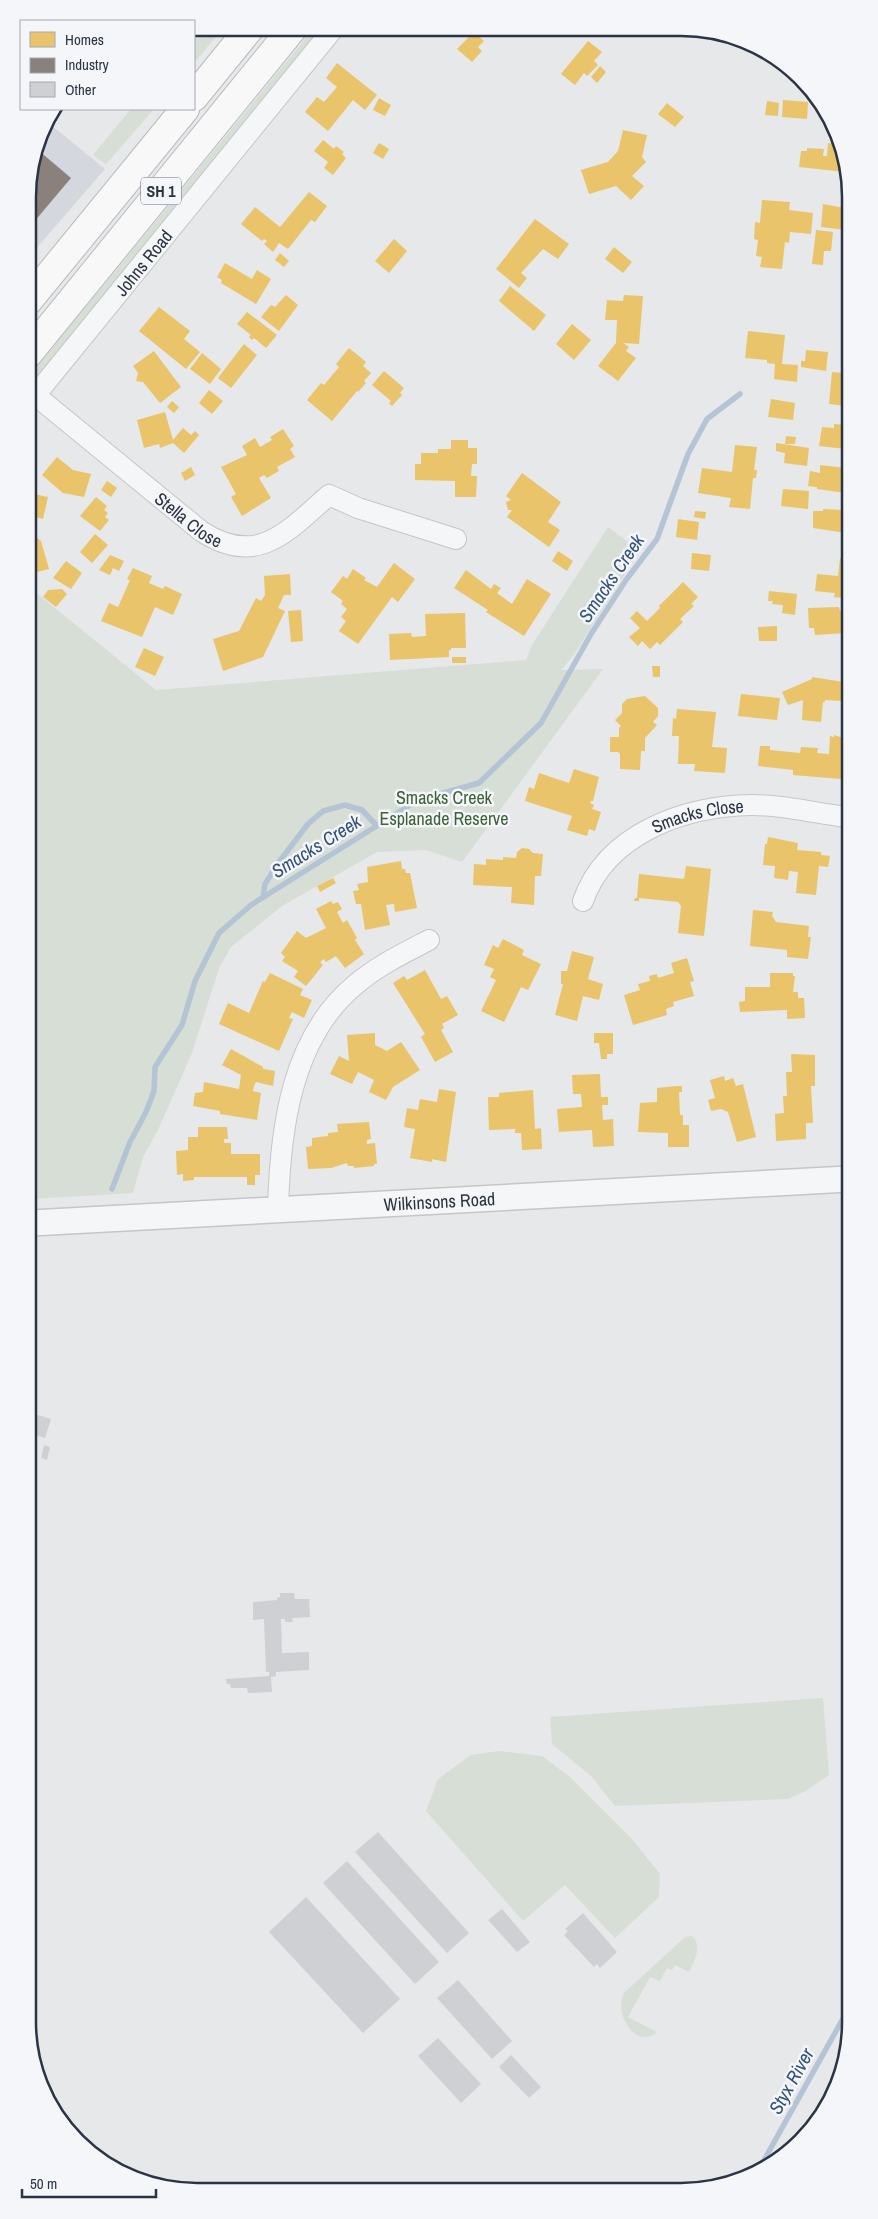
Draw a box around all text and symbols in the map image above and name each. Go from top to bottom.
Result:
legend [20,20,195,110]
text: Homes [65,29,104,50]
text: Industry [65,54,110,75]
text: Other [65,79,96,100]
road number: SH 1 [141,178,181,205]
street label: Johns Road [109,224,178,301]
street label: Stella Close [150,486,226,553]
water label: Smacks Creek [572,528,651,627]
park label: Smacks Creek Esplanade Reserve [380,785,508,831]
street label: Smacks Close [647,793,744,839]
water label: Smacks Creek [266,807,367,884]
street label: Wilkinsons Road [383,1186,496,1216]
water label: Styx River [762,2043,820,2119]
scale bar [22,2166,156,2198]
text: 50 m [30,2173,57,2194]

